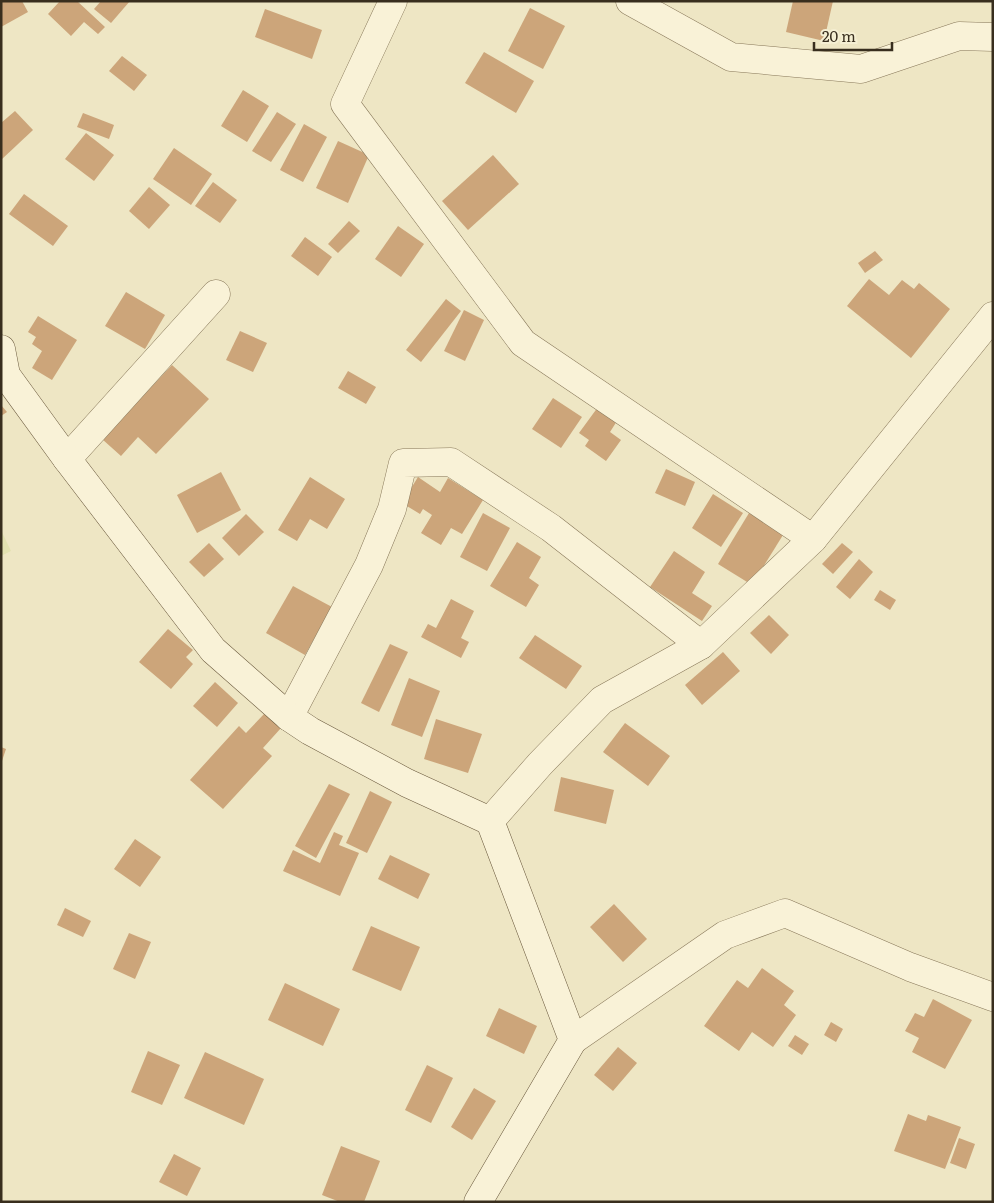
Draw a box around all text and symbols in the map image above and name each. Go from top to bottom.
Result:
scale bar [814,20,892,52]
text: 20 m [822,24,856,47]

